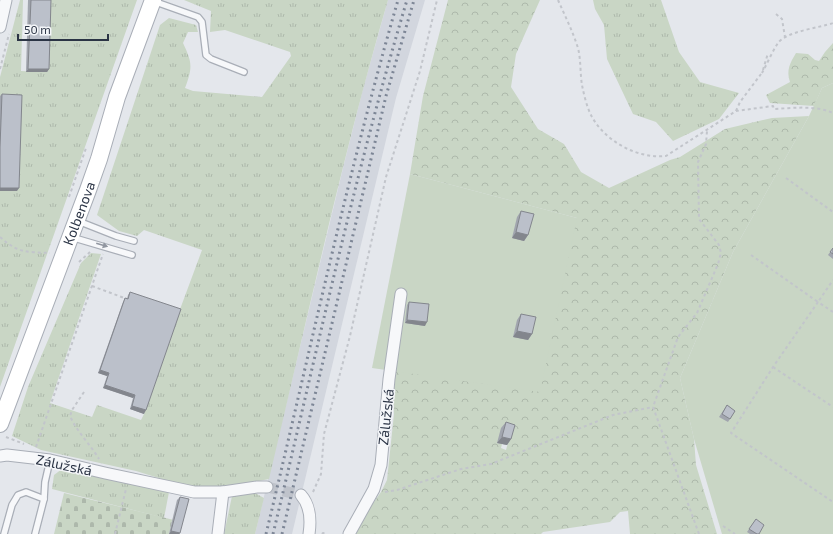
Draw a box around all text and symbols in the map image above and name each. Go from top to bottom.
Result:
scale bar [18,16,108,42]
text: 50 m [24,22,51,36]
street label: Kolbenova [59,179,98,247]
one-way arrow [95,243,108,249]
street label: Zálužská [374,388,397,446]
street label: Zálužská [35,450,94,479]

